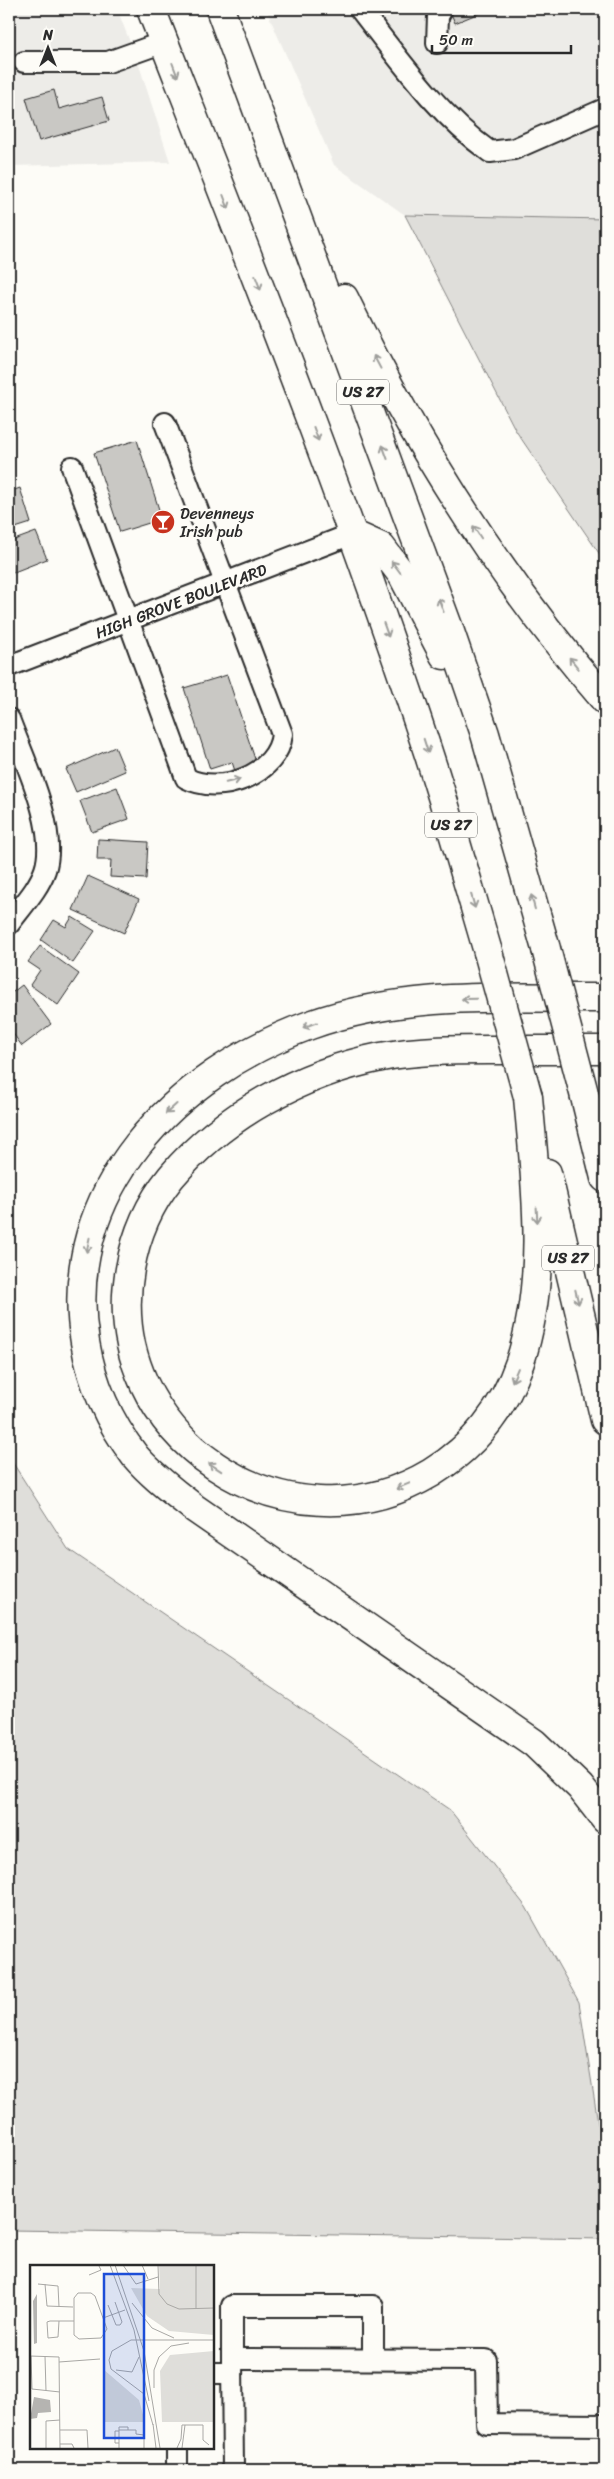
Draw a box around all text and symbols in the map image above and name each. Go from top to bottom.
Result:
north arrow [22,22,72,72]
scale bar [432,22,570,54]
text: N [42,23,53,48]
text: 50 m [439,27,474,53]
one-way arrow [171,62,180,78]
one-way arrow [222,194,231,209]
one-way arrow [254,274,263,290]
one-way arrow [372,355,382,370]
road number: US 27 [337,380,389,404]
one-way arrow [312,426,321,442]
one-way arrow [380,445,389,460]
place label: Devenneys Irish pub [179,499,255,546]
bar icon: Devenneys Irish pub [150,509,176,535]
one-way arrow [472,526,482,540]
street label: HIGH GROVE BOULEVARD [91,555,272,647]
one-way arrow [391,560,401,574]
one-way arrow [436,598,445,613]
one-way arrow [382,621,391,637]
one-way arrow [568,657,579,670]
one-way arrow [422,738,431,753]
one-way arrow [224,776,240,785]
road number: US 27 [425,812,477,838]
one-way arrow [469,893,479,909]
one-way arrow [528,895,538,911]
one-way arrow [461,994,478,1004]
one-way arrow [302,1021,318,1030]
one-way arrow [165,1103,178,1114]
one-way arrow [533,1207,542,1223]
one-way arrow [82,1236,92,1252]
road number: US 27 [542,1246,594,1270]
one-way arrow [573,1288,582,1304]
one-way arrow [509,1367,519,1382]
one-way arrow [209,1462,223,1472]
one-way arrow [396,1482,411,1492]
inset map [30,2265,214,2449]

